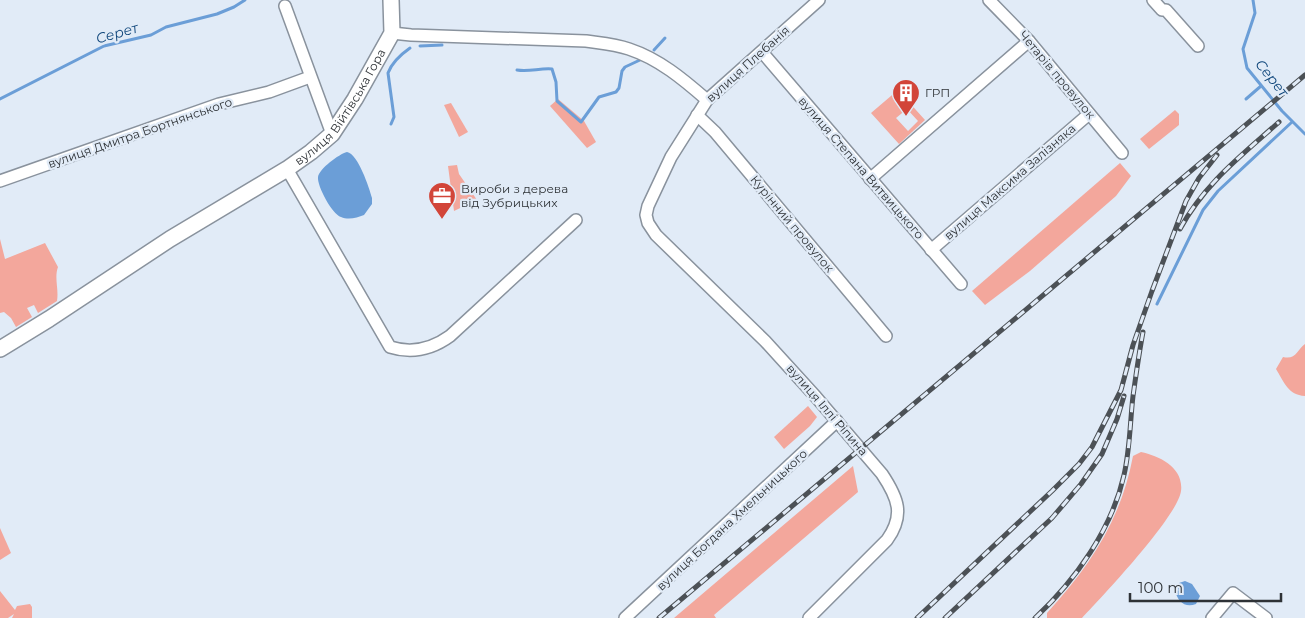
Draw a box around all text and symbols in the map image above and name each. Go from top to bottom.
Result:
water label: Серет [94,18,142,48]
street label: вулиця Плебанія [703,22,792,105]
street label: Четарів провулок [1016,28,1099,122]
street label: вулиця Війтівська Гора [292,46,389,168]
water label: Серет [1251,55,1294,102]
building icon: ГРП [891,78,921,117]
place label: ГРП [925,85,950,100]
street label: вулиця Степана Витвицького [795,93,928,242]
street label: вулиця Дмитра Бортнянського [46,94,234,171]
street label: вулиця Максима Залізняка [941,120,1078,243]
street label: Курінний провулок [747,172,837,275]
office icon: Вироби з дерева від Зубрицьких [427,181,457,220]
place label: Вироби з дерева від Зубрицьких [461,181,568,210]
street label: вулиця Іллі Ріпина [784,361,871,459]
street label: вулиця Богдана Хмельницького [653,446,810,593]
scale bar [1130,570,1281,602]
text: 100 m [1138,578,1183,597]

